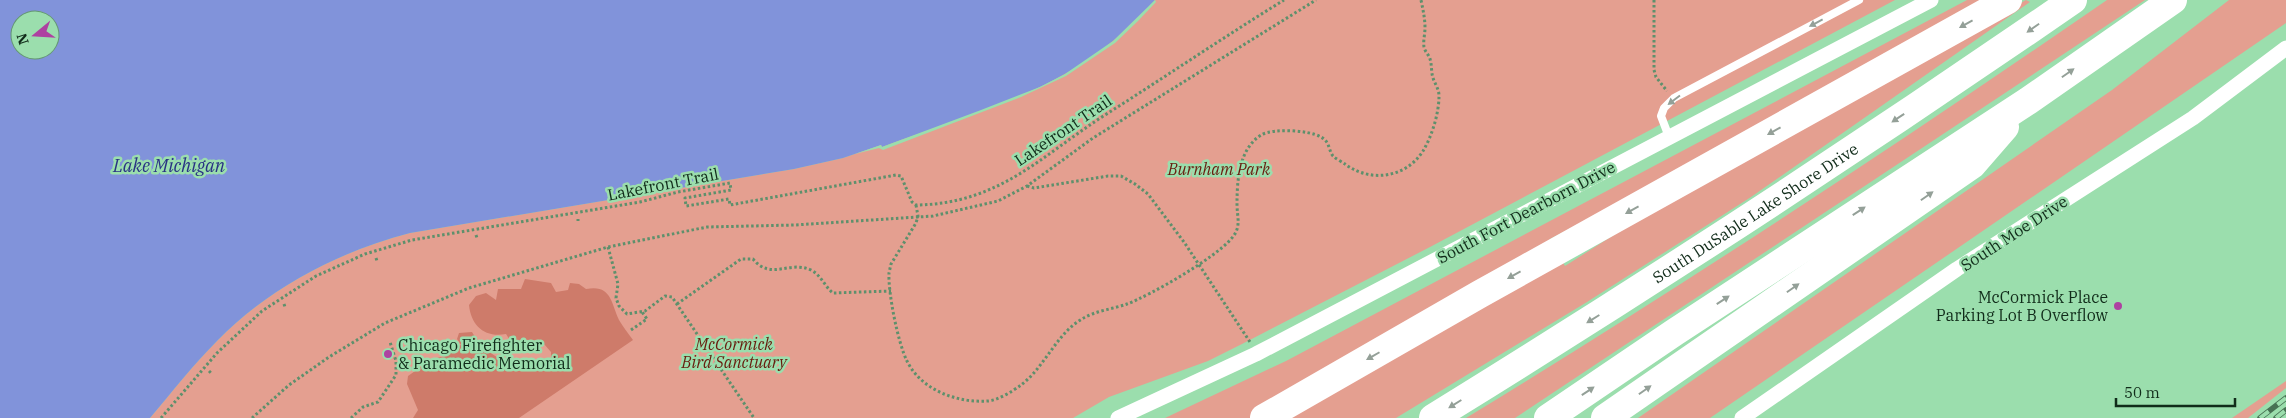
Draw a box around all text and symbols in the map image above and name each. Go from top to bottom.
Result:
north arrow [10,10,60,60]
one-way arrow [1809,19,1824,27]
one-way arrow [1958,20,1973,28]
one-way arrow [2026,23,2040,33]
text: N [12,31,33,47]
one-way arrow [2061,68,2075,78]
street label: Lakefront Trail [1011,90,1116,170]
one-way arrow [1667,95,1681,105]
one-way arrow [1891,114,1905,123]
one-way arrow [1767,127,1782,135]
street label: South DuSable Lake Shore Drive [1649,138,1862,287]
water label: Lake Michigan [112,154,226,177]
street label: South Fort Dearborn Drive [1434,157,1618,267]
park label: Burnham Park [1167,159,1271,179]
street label: Lakefront Trail [606,163,721,205]
one-way arrow [1920,191,1934,201]
street label: South Moe Drive [1957,191,2071,275]
one-way arrow [1626,205,1639,214]
one-way arrow [1852,206,1866,216]
one-way arrow [1508,271,1521,280]
one-way arrow [1787,283,1800,293]
place label: McCormick Place Parking Lot B Overflow [1936,287,2109,325]
one-way arrow [1717,295,1730,305]
marker: McCormick Place Parking Lot B Overflow [2112,300,2124,312]
one-way arrow [1587,314,1600,324]
park label: McCormick Bird Sanctuary [681,334,788,372]
place label: Chicago Firefighter & Paramedic Memorial [398,335,571,373]
marker: Chicago Firefighter & Paramedic Memorial [382,348,394,360]
one-way arrow [1367,351,1380,360]
scale bar [2116,376,2235,408]
text: 50 m [2124,383,2160,402]
one-way arrow [1638,385,1652,395]
one-way arrow [1582,386,1595,396]
one-way arrow [1448,400,1461,409]

